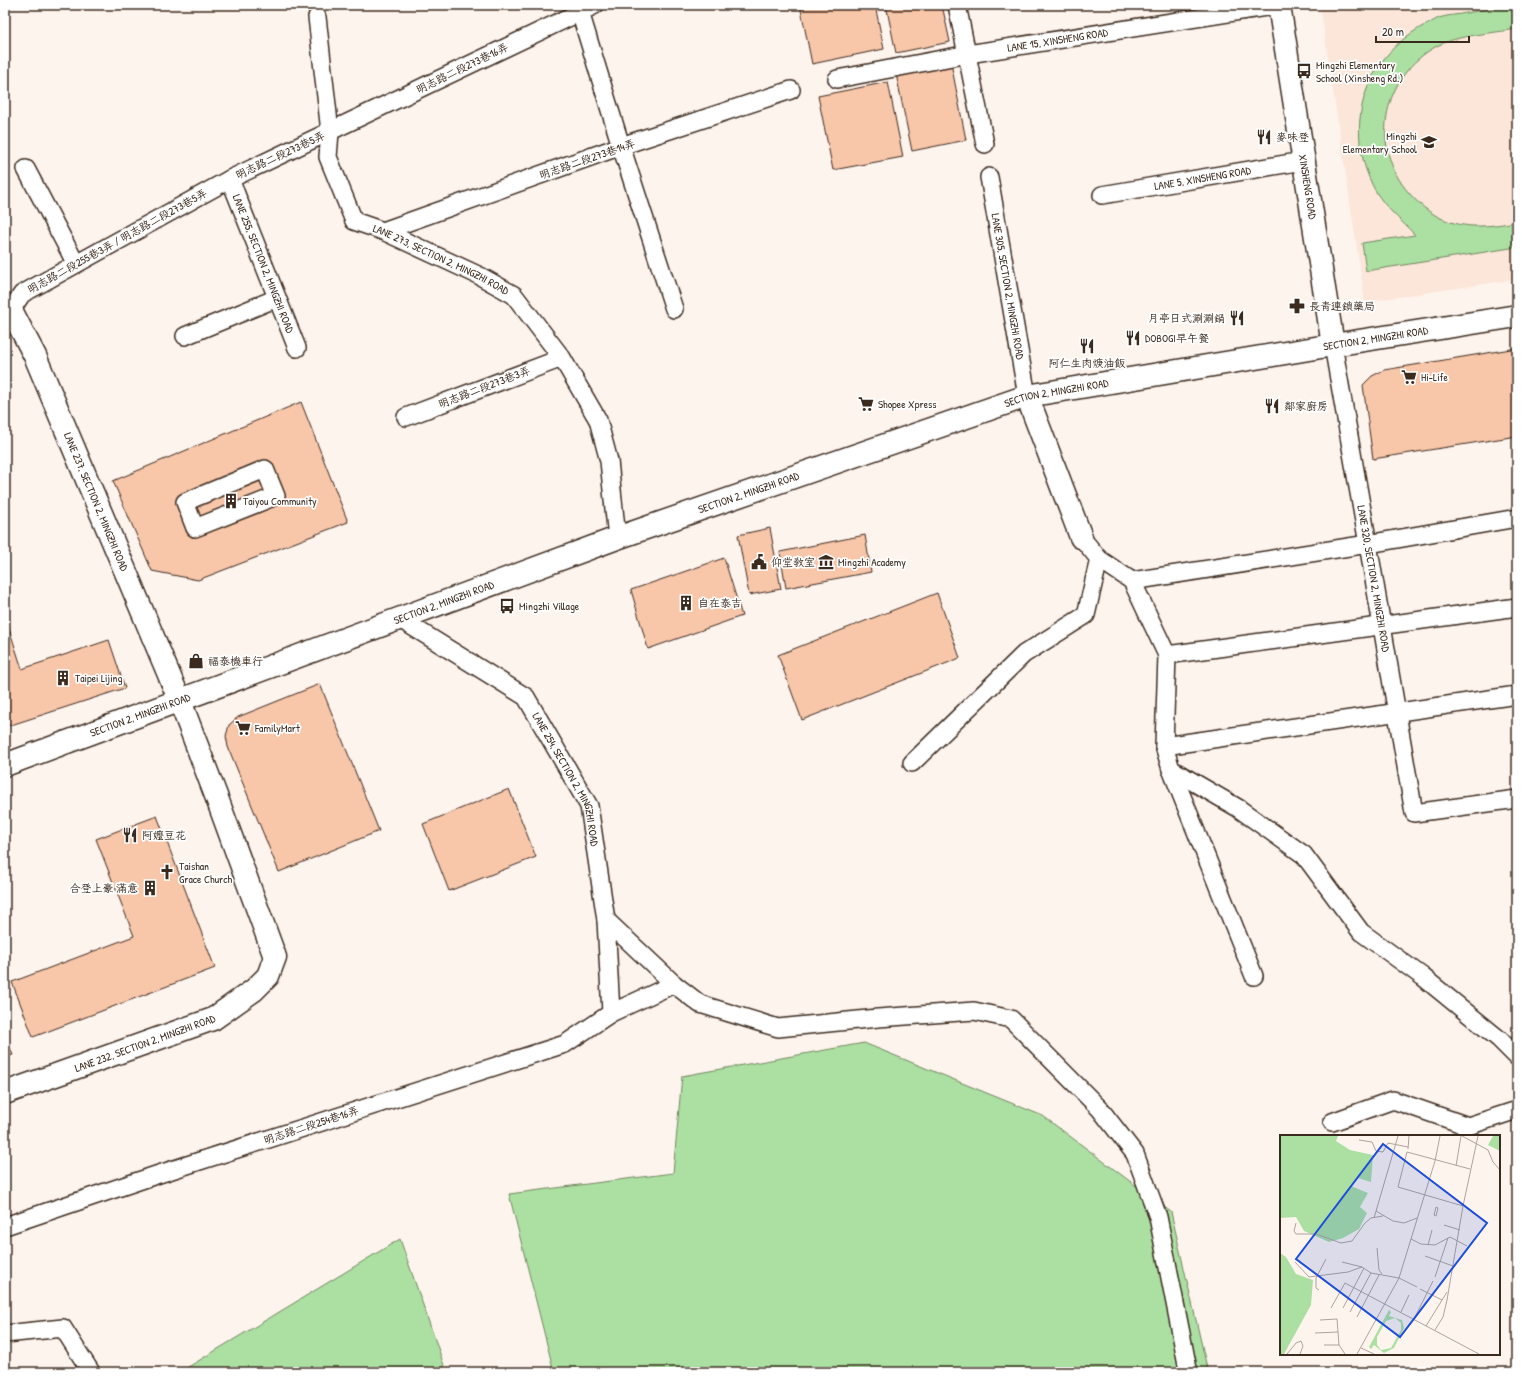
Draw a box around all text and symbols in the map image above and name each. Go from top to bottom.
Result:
scale bar [1376,18,1469,44]
text: 20 m [1382,23,1404,40]
street label: LANE 15, XINSHENG ROAD [1006,25,1110,55]
street label: 明志路二段273巷16弄 [414,40,510,96]
place label: Mingzhi Elementary School (Xinsheng Rd.) [1316,58,1403,85]
bus stop icon: Mingzhi Elementary School (Xinsheng Rd.) [1295,62,1313,80]
street label: 明志路二段273巷5弄 [233,128,327,182]
restaurant icon: 麥味登 [1255,128,1273,146]
place label: Mingzhi Elementary School [1343,129,1417,156]
place label: 麥味登 [1276,130,1309,144]
school or university icon: Mingzhi Elementary School [1420,133,1438,151]
street label: 明志路二段273巷14弄 [537,136,637,182]
street label: XINSHENG ROAD [1296,153,1320,221]
street label: LANE 5, XINSHENG ROAD [1153,163,1253,193]
street label: 明志路二段255巷3弄 / 明志路二段273巷5弄 [25,186,209,296]
street label: LANE 255, SECTION 2, MINGZHI ROAD [230,192,298,336]
street label: LANE 305, SECTION 2, MINGZHI ROAD [988,212,1028,361]
street label: LANE 273, SECTION 2, MINGZHI ROAD [371,221,512,298]
pharmacy icon: 長青連鎖藥局 [1288,297,1306,315]
place label: 長青連鎖藥局 [1309,299,1375,313]
restaurant icon: 月亭日式涮涮鍋 [1228,309,1246,327]
place label: 月亭日式涮涮鍋 [1148,311,1225,325]
street label: SECTION 2, MINGZHI ROAD [1322,323,1430,354]
restaurant icon: DOBOGI早午餐 [1124,329,1142,347]
place label: DOBOGI早午餐 [1145,331,1209,345]
restaurant icon: 阿仁生肉焿油飯 [1078,337,1096,355]
place label: 阿仁生肉焿油飯 [1049,356,1126,370]
street label: 明志路二段273巷3弄 [436,363,532,411]
supermarket icon: Hi-Life [1400,368,1418,386]
place label: Hi-Life [1421,370,1449,384]
street label: SECTION 2, MINGZHI ROAD [1002,375,1110,410]
supermarket icon: Shopee Xpress [857,395,875,413]
place label: Shopee Xpress [878,397,937,411]
restaurant icon: 鄰家廚房 [1263,397,1281,415]
place label: 鄰家廚房 [1284,399,1328,413]
street label: LANE 237, SECTION 2, MINGZHI ROAD [61,430,132,574]
street label: SECTION 2, MINGZHI ROAD [696,468,802,516]
building icon: Taiyou Community [222,492,240,510]
place label: Taiyou Community [243,494,317,508]
street label: LANE 320, SECTION 2, MINGZHI ROAD [1354,504,1393,654]
public building icon: 仰堂教室 [750,553,768,571]
museum icon: Mingzhi Academy [817,553,835,571]
place label: 仰堂教室 [771,555,815,569]
place label: Mingzhi Academy [838,555,906,569]
street label: SECTION 2, MINGZHI ROAD [392,577,497,627]
building icon: 自在泰吉 [677,594,695,612]
place label: 自在泰吉 [698,596,742,610]
bus stop icon: Mingzhi Village [498,597,516,615]
place label: Mingzhi Village [519,599,580,613]
shop icon: 福泰機車行 [187,652,205,670]
place label: 福泰機車行 [208,654,263,668]
building icon: Taipei Lijing [54,669,72,687]
place label: Taipei Lijing [75,671,123,685]
street label: SECTION 2, MINGZHI ROAD [88,690,193,740]
street label: LANE 254, SECTION 2, MINGZHI ROAD [529,710,602,848]
supermarket icon: FamilyMart [234,719,252,737]
place label: FamilyMart [254,721,300,735]
restaurant icon: 阿嬤豆花 [121,826,139,844]
place label: 阿嬤豆花 [142,828,186,842]
place label: Taishan Grace Church [179,859,233,886]
church icon: Taishan Grace Church [158,863,176,881]
building icon: 合登上豪 滿意 [141,879,159,897]
place label: 合登上豪 滿意 [69,881,138,895]
street label: LANE 232, SECTION 2, MINGZHI ROAD [73,1011,218,1075]
street label: 明志路二段254巷16弄 [262,1103,360,1147]
inset map [1280,1135,1500,1355]

